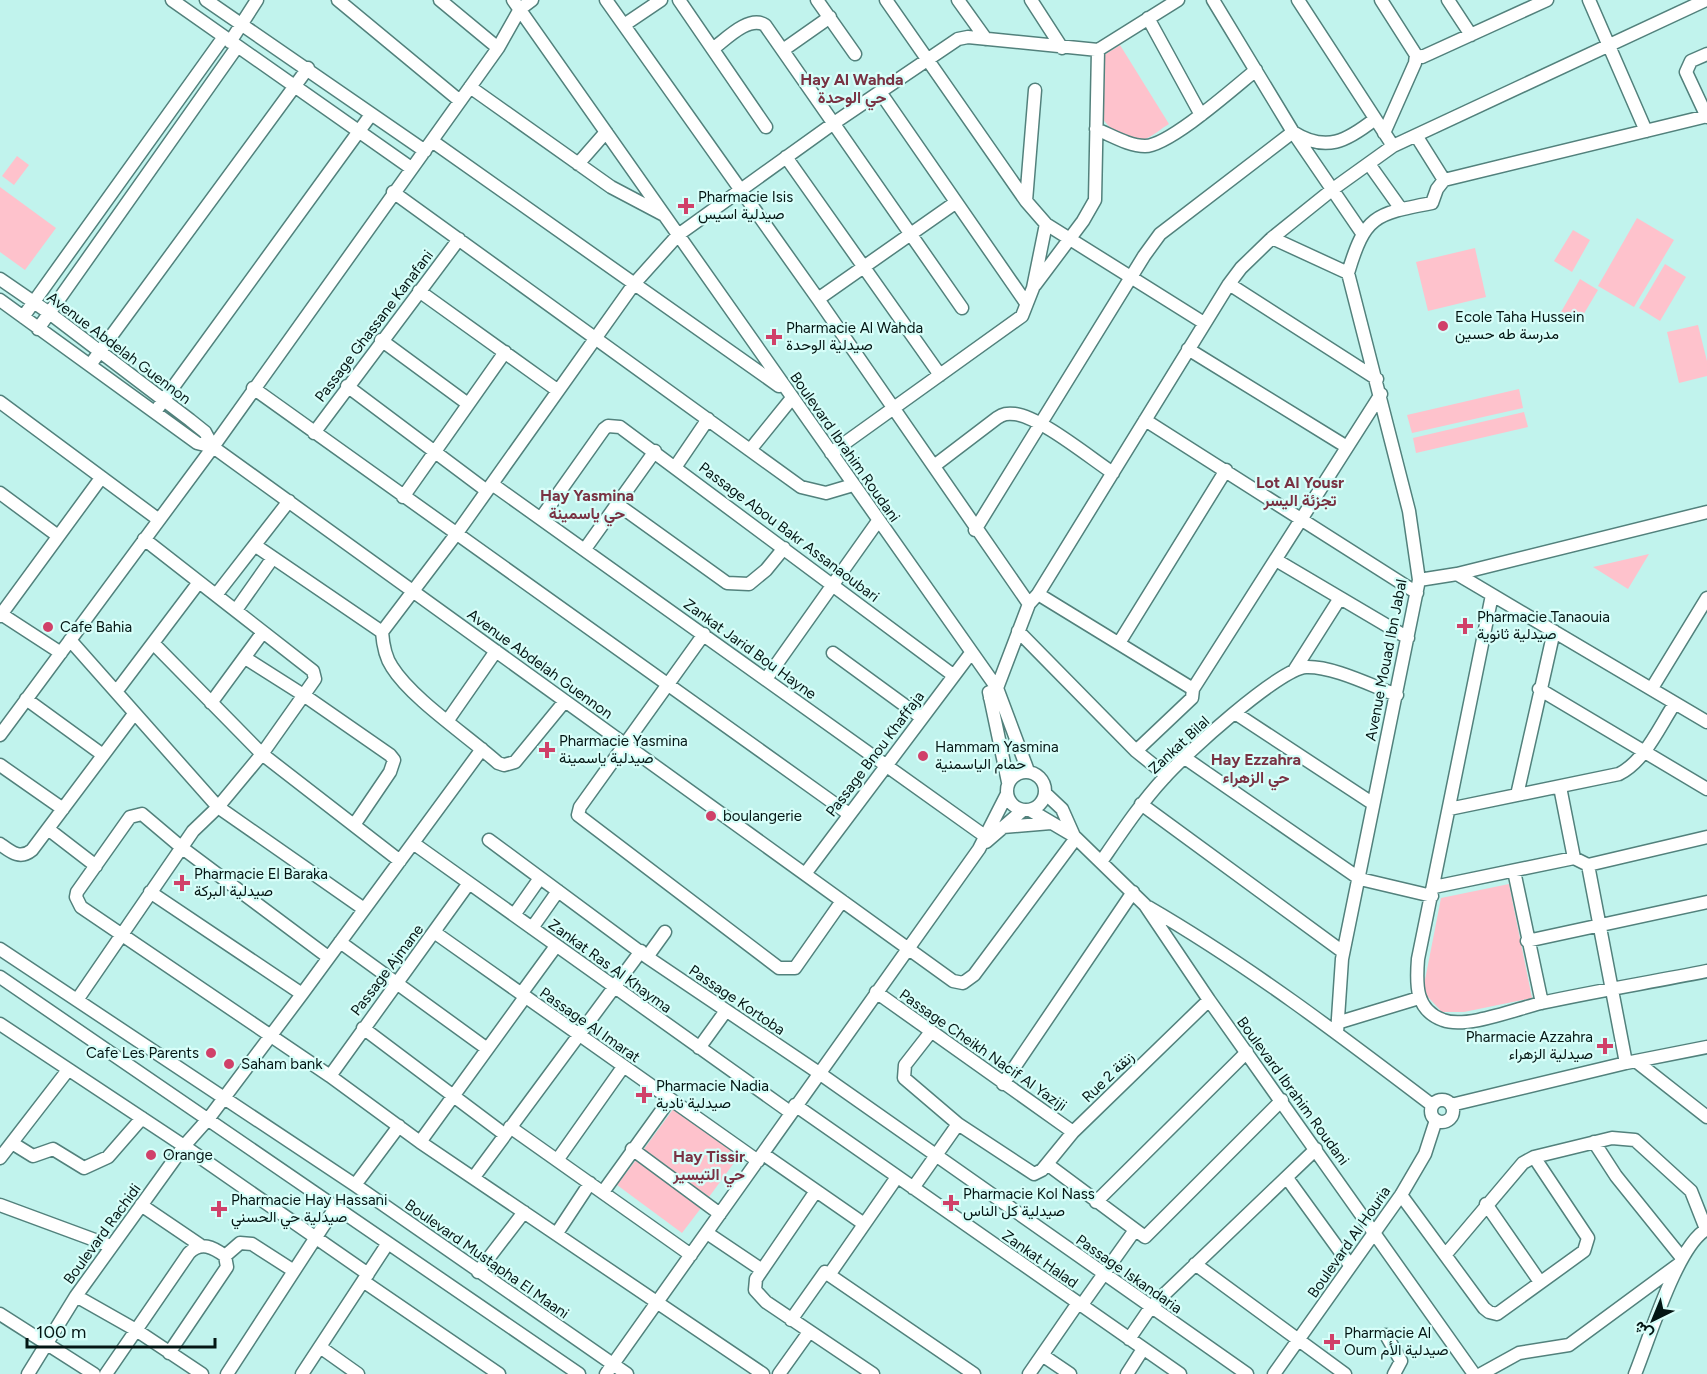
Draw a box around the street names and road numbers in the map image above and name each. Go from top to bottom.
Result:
street label: Passage Ghassane Kanafani [311,247,437,405]
street label: Avenue Abdelah Guennon [44,288,194,408]
street label: Boulevard Ibrahim Roudani [786,369,904,525]
street label: Passage Abou Bakr Assanaoubari [695,458,883,606]
street label: Avenue Mouad Ibn Jabal [1361,578,1411,742]
street label: Zankat Jarid Bou Hayne [680,595,820,703]
street label: Avenue Abdelah Guennon [464,605,616,723]
street label: Passage Bnou Khaffaja [822,688,928,820]
street label: Zankat Bilal [1145,712,1213,778]
street label: Zankat Ras Al Khayma [545,915,675,1017]
street label: Passage Ajmane [347,921,427,1019]
street label: Passage Kortoba [686,961,788,1039]
street label: Passage Al Imarat [536,984,644,1067]
street label: Passage Cheikh Nacif Al Yaziji [896,985,1070,1115]
street label: Boulevard Ibrahim Roudani [1233,1013,1353,1169]
street label: Rue 2 زنقة [1078,1048,1138,1106]
street label: Boulevard Rachidi [60,1180,144,1288]
street label: Boulevard Al Houria [1304,1183,1394,1301]
street label: Boulevard Mustapha El Maani [402,1195,572,1323]
street label: Zankat Halad [999,1226,1081,1292]
street label: Passage Iskandaria [1073,1231,1185,1317]

